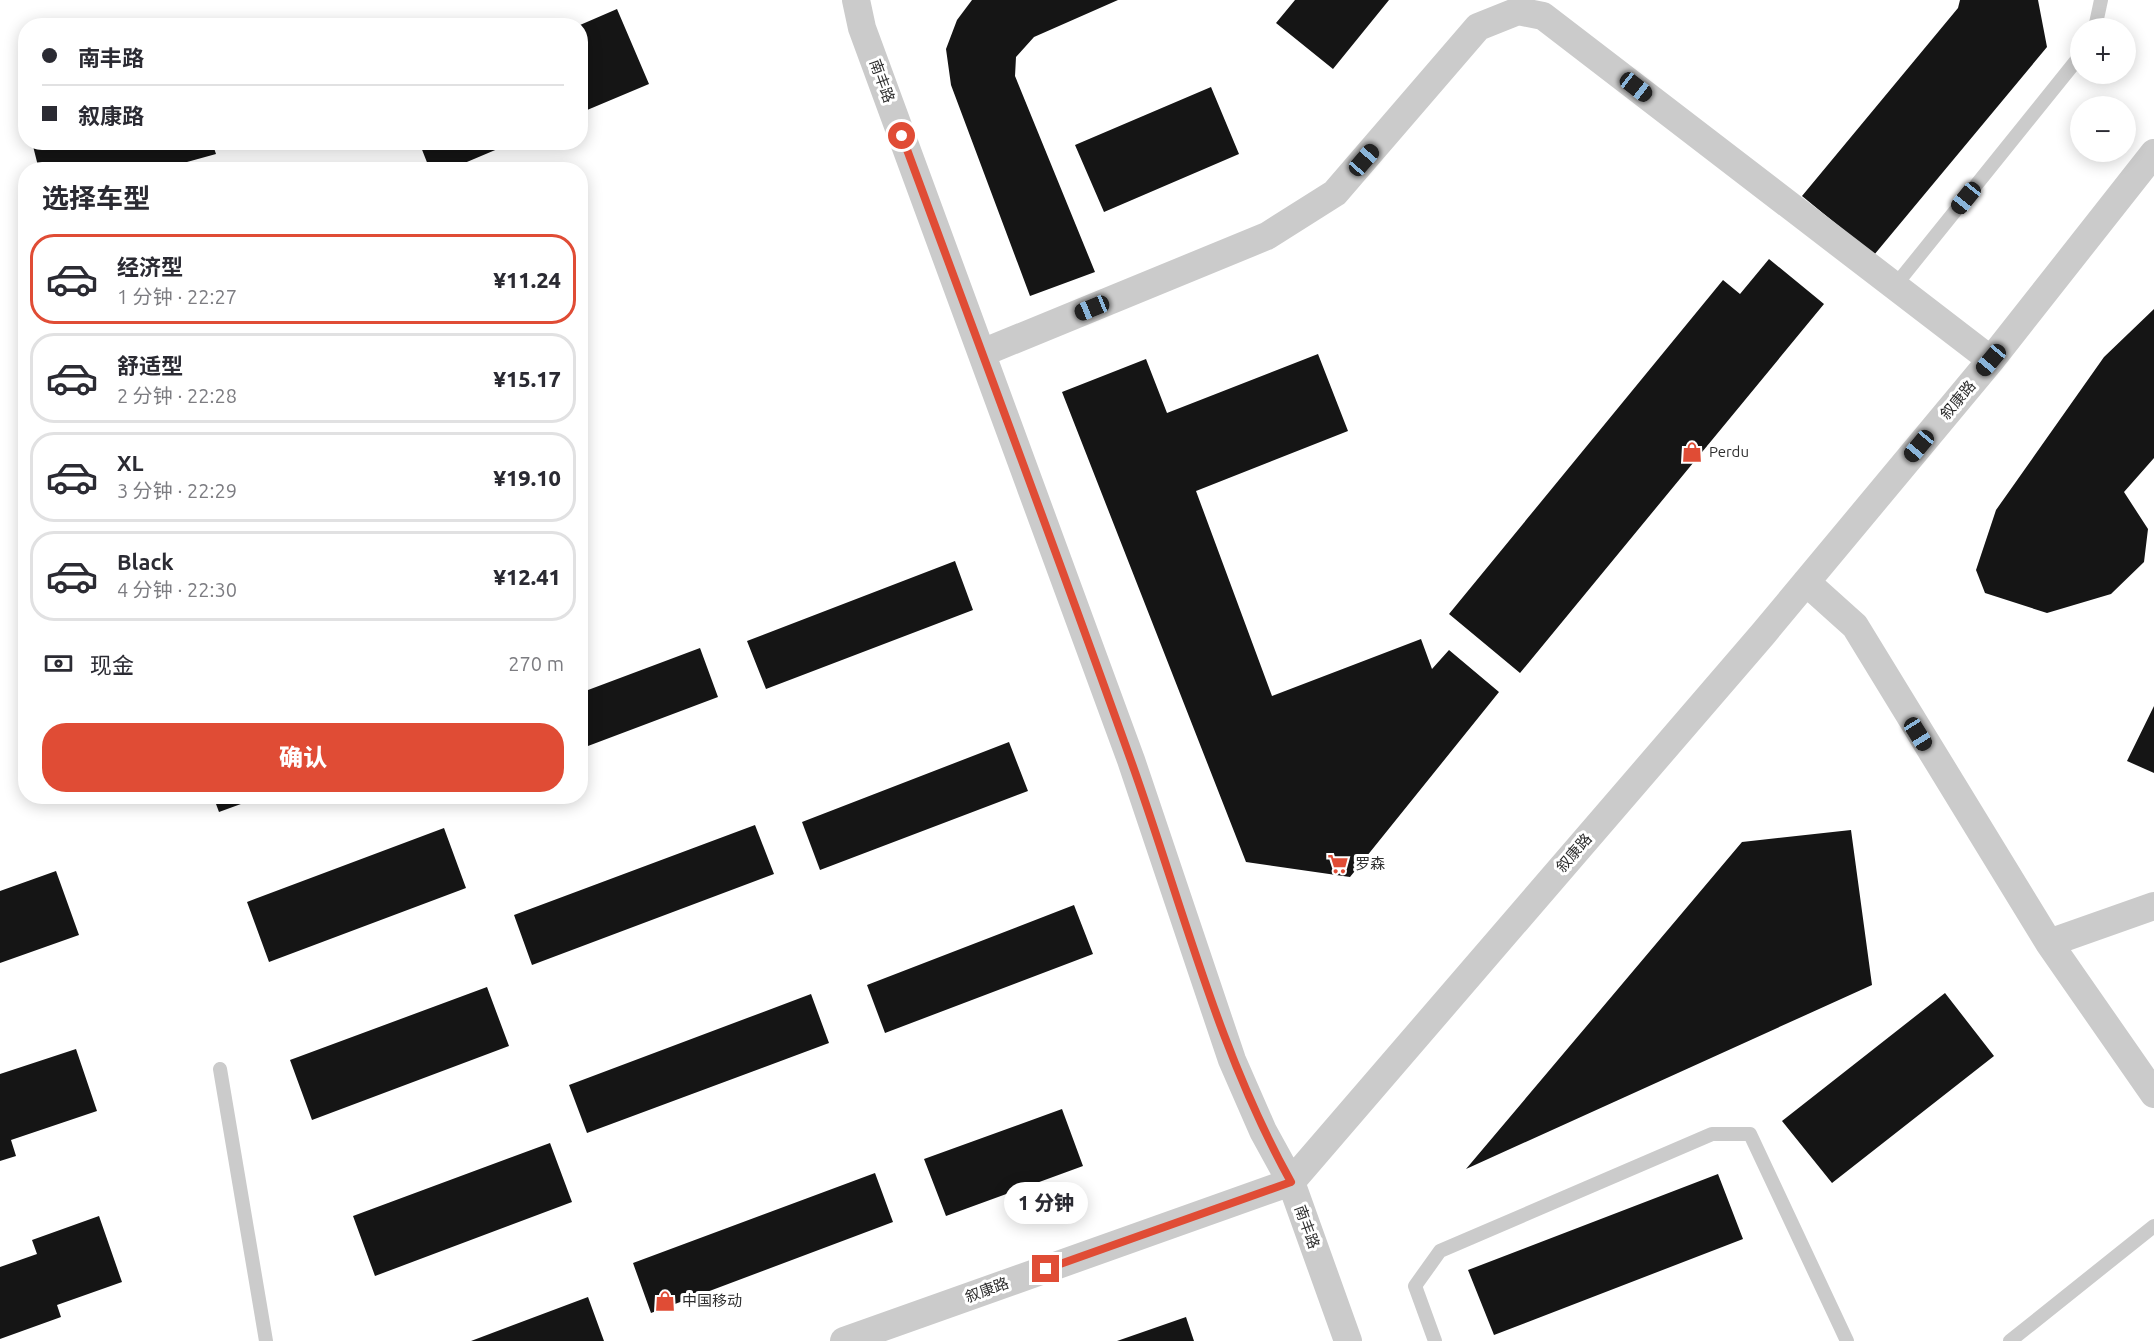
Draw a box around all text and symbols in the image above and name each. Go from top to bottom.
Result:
map controls [2070,18,2136,162]
button: + [2070,18,2136,84]
text: 南丰路 [78,45,144,70]
street label: 南丰路 [867,57,898,105]
car [1616,69,1656,105]
button: − [2070,96,2136,162]
text: 叙康路 [78,103,144,128]
route start [888,122,915,149]
car [1345,141,1383,179]
car [1948,178,1984,218]
text: 选择车型 [42,183,150,213]
icon: car [45,252,99,306]
text: 经济型 [117,254,183,279]
text: ¥11.24 [494,267,561,292]
text: 1 分钟 · 22:27 [117,285,237,308]
car [1072,293,1112,323]
car [1973,340,2009,380]
icon: car [45,351,99,405]
text: 舒适型 [117,353,183,378]
text: ¥15.17 [494,366,561,391]
street label: 叙康路 [1937,377,1979,422]
text: 2 分钟 · 22:28 [117,384,237,407]
car [1901,426,1937,466]
shop icon: Perdu [1680,440,1704,464]
place label: Perdu [1709,443,1749,460]
icon: car [45,450,99,504]
text: XL [117,450,144,475]
text: ¥19.10 [494,465,561,490]
text: 3 分钟 · 22:29 [117,479,237,502]
icon: car [45,549,99,603]
text: Black [117,549,174,574]
text: ¥12.41 [494,564,561,589]
text: 4 分钟 · 22:30 [117,578,237,601]
icon: cash [42,647,75,680]
text: 现金 [90,652,134,677]
text: 270 m [508,652,564,675]
car [1901,714,1935,754]
button: 确认 [42,723,564,792]
street label: 叙康路 [1552,830,1595,875]
supermarket icon: 罗森 [1326,852,1350,876]
place label: 罗森 [1355,855,1385,872]
callout: 1 分钟 [1004,1182,1088,1224]
text: 1 分钟 [1018,1191,1074,1214]
street label: 南丰路 [1292,1203,1323,1251]
route end [1032,1255,1059,1282]
street label: 叙康路 [963,1274,1011,1305]
shop icon: 中国移动 [653,1289,677,1313]
place label: 中国移动 [682,1292,742,1309]

